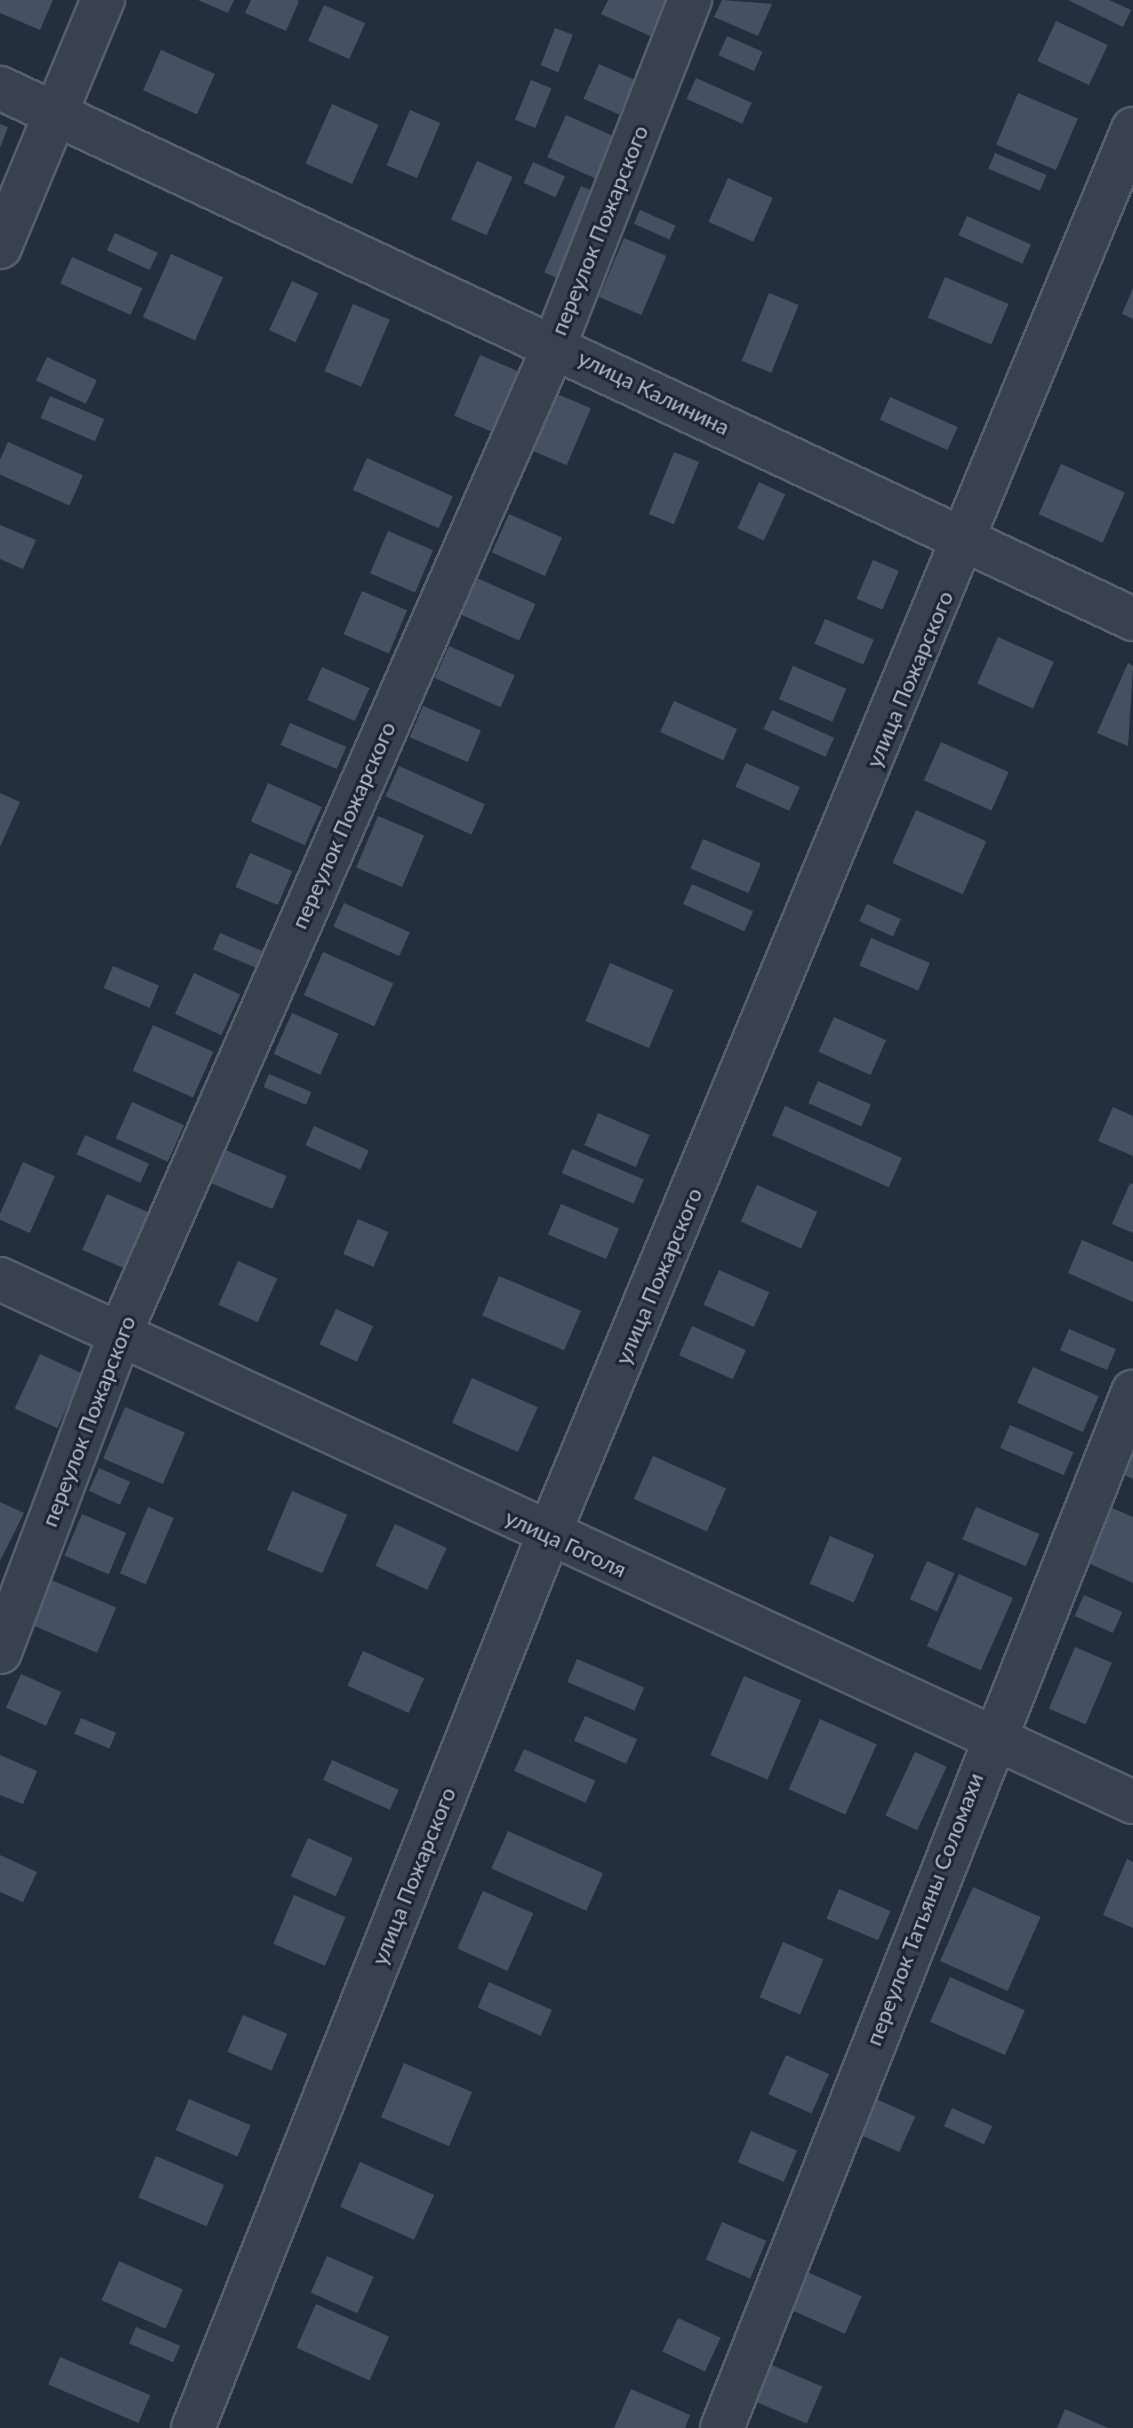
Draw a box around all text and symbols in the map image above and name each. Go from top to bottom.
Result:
street label: переулок Пожарского [545,121,653,339]
street label: улица Калинина [574,344,734,440]
street label: улица Пожарского [860,587,958,771]
street label: переулок Пожарского [285,717,401,933]
street label: улица Пожарского [609,1184,707,1368]
street label: переулок Пожарского [36,1312,140,1530]
street label: улица Гоголя [501,1503,631,1583]
street label: переулок Татьяны Соломахи [860,1769,988,2049]
street label: улица Пожарского [365,1783,461,1969]

